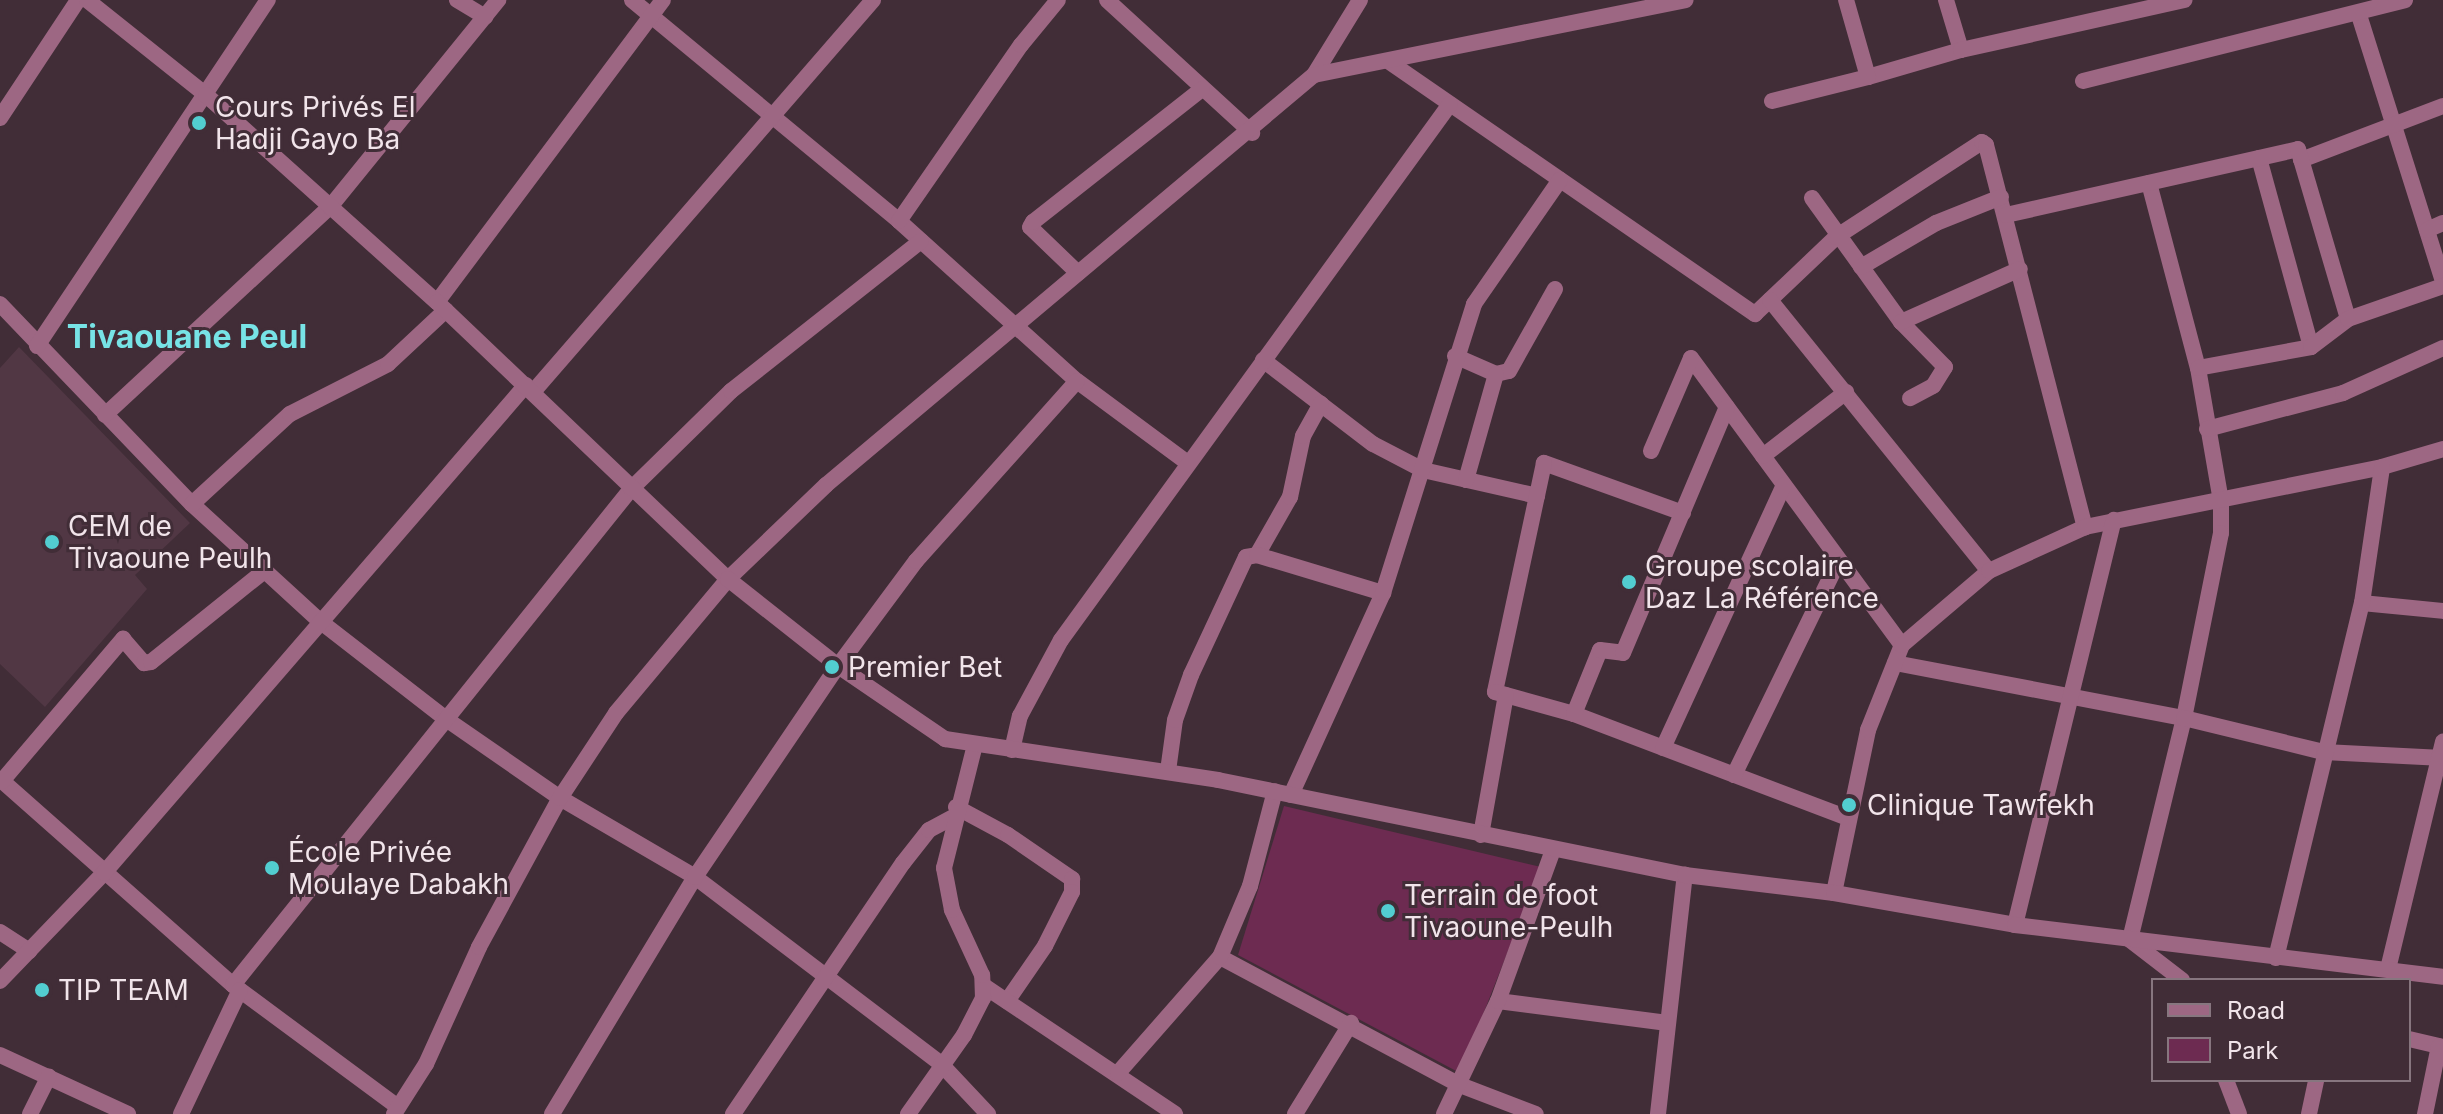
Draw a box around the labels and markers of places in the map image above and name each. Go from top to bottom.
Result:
place label: Cours Privés El Hadji Gayo Ba [215,90,415,156]
marker: Cours Privés El Hadji Gayo Ba [190,114,208,132]
place label: CEM de Tivaoune Peulh [68,509,272,575]
marker: CEM de Tivaoune Peulh [43,533,61,551]
place label: Groupe scolaire Daz La Référence [1645,549,1879,615]
marker: Groupe scolaire Daz La Référence [1620,573,1638,591]
place label: Premier Bet [848,650,1002,684]
marker: Premier Bet [823,658,841,676]
place label: Clinique Tawfekh [1867,788,2095,822]
marker: Clinique Tawfekh [1838,794,1860,816]
place label: École Privée Moulaye Dabakh [288,835,509,901]
marker: École Privée Moulaye Dabakh [263,859,281,877]
place label: Terrain de foot Tivaoune-Peulh [1404,878,1613,944]
marker: Terrain de foot Tivaoune-Peulh [1379,902,1397,920]
place label: TIP TEAM [58,973,189,1007]
marker: TIP TEAM [33,981,51,999]

